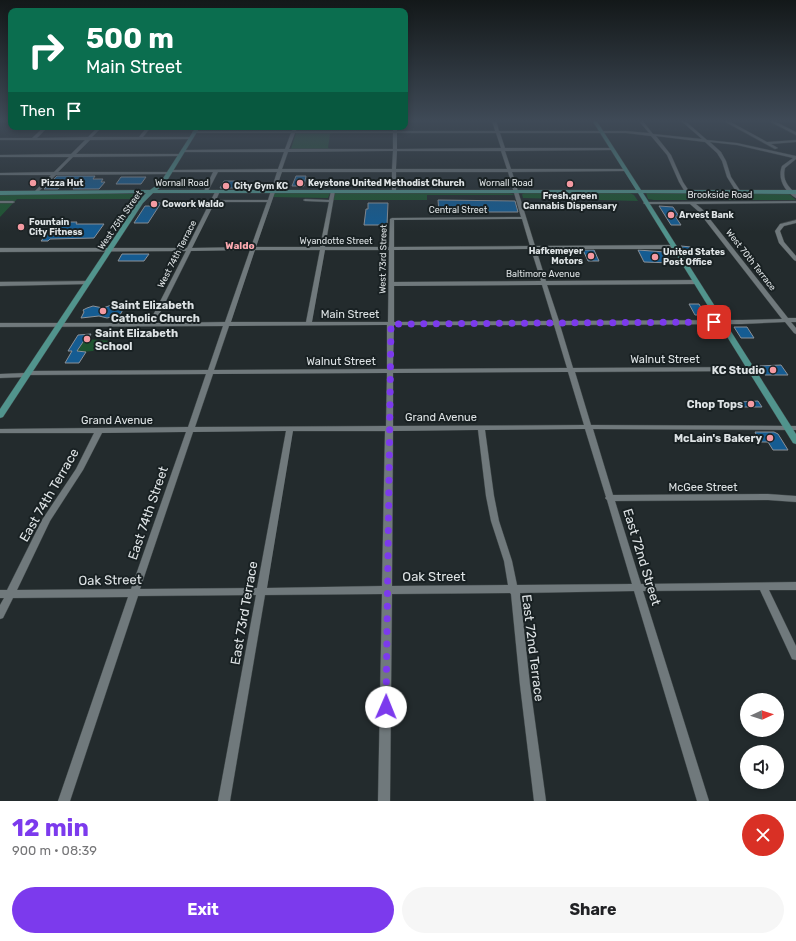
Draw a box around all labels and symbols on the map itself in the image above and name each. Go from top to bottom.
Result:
marker: Pizza Hut [28,178,38,188]
place label: Pizza Hut [41,178,84,188]
street label: Wornall Road [155,178,209,188]
marker: Keystone United Methodist Church [295,178,305,188]
place label: Keystone United Methodist Church [308,178,465,188]
street label: Wornall Road [479,178,533,188]
marker: Fresh.green Cannabis Dispensary [565,179,575,189]
marker: City Gym KC [221,181,231,191]
place label: City Gym KC [234,181,289,191]
street label: West 75th Street [96,188,144,251]
street label: Brookside Road [688,190,752,200]
place label: Fresh.green Cannabis Dispensary [523,191,618,211]
marker: Cowork Waldo [149,199,159,209]
place label: Cowork Waldo [162,199,225,209]
street label: Central Street [429,205,488,215]
marker: Arvest Bank [666,210,676,220]
place label: Arvest Bank [679,210,735,220]
place label: Fountain City Fitness [29,217,83,237]
street label: West 74th Terrace [156,219,198,289]
marker: Fountain City Fitness [16,222,26,232]
street label: West 73rd Street [377,224,389,294]
street label: West 70th Terrace [724,227,778,293]
street label: Wyandotte Street [299,236,373,246]
district label: Waldo [225,240,255,252]
place label: Hafkemeyer Motors [529,246,583,266]
place label: United States Post Office [663,247,725,267]
marker: Hafkemeyer Motors [586,251,596,261]
marker: United States Post Office [650,252,660,262]
street label: Baltimore Avenue [506,269,580,279]
place label: Saint Elizabeth Catholic Church [111,299,200,325]
pin [697,305,731,339]
marker: Saint Elizabeth Catholic Church [98,306,108,316]
street label: Main Street [321,308,380,321]
place label: Saint Elizabeth School [95,327,178,353]
marker: Saint Elizabeth School [82,334,92,344]
street label: Walnut Street [630,353,700,366]
street label: Walnut Street [306,355,376,368]
place label: KC Studio [712,364,765,377]
marker: KC Studio [768,365,778,375]
place label: Chop Tops [687,398,743,411]
marker: Chop Tops [746,399,756,409]
street label: Grand Avenue [405,411,477,424]
street label: Grand Avenue [81,414,153,427]
place label: McLain's Bakery [674,432,762,445]
marker: McLain's Bakery [765,433,775,443]
street label: East 74th Terrace [16,446,82,544]
street label: East 74th Street [125,464,171,562]
street label: McGee Street [668,481,738,494]
street label: East 72nd Street [620,507,664,607]
street label: East 73rd Terrace [228,560,260,666]
street label: Oak Street [402,569,466,584]
street label: Oak Street [78,572,142,588]
street label: East 72nd Terrace [519,594,547,702]
position arrow [365,686,407,728]
north arrow [740,693,784,737]

